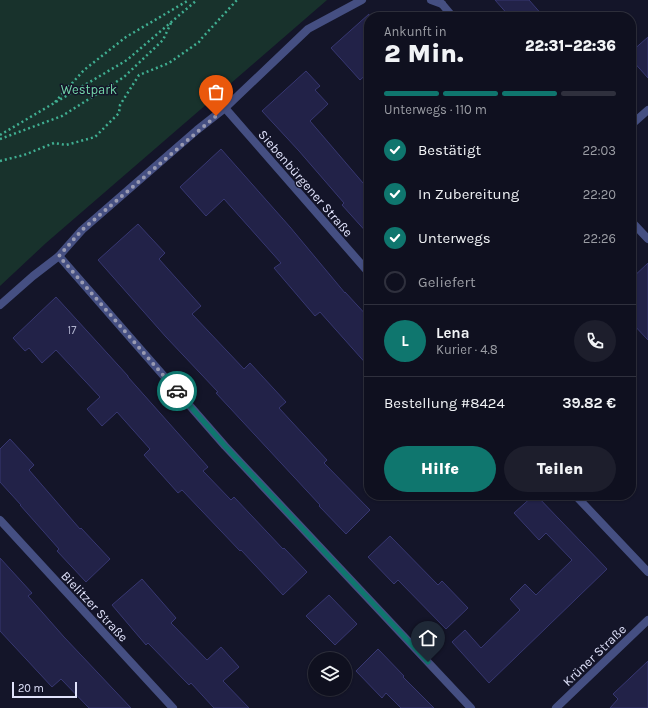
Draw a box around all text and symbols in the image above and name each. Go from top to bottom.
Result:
text: Ankunft in [384,24,447,39]
text: 22:31–22:36 [525,37,616,55]
text: 2 Min. [384,38,464,69]
pin [199,75,233,116]
icon: bag [205,81,227,103]
park label: Westpark [61,82,117,97]
text: Unterwegs · 110 m [384,102,487,117]
street label: Siebenbürgener Straße [255,127,356,240]
icon: check [384,139,406,161]
text: Bestätigt [418,141,481,159]
text: 22:03 [583,143,616,158]
icon: check [384,183,406,205]
text: In Zubereitung [418,185,519,203]
text: 22:20 [583,187,616,202]
icon: check [384,227,406,249]
text: Unterwegs [418,229,491,247]
text: 22:26 [583,231,616,246]
text: Geliefert [418,273,476,291]
button: phone [574,320,616,362]
house number: 17 [68,324,76,337]
text: Lena [436,324,469,342]
text: L [401,332,409,350]
text: Kurier · 4.8 [436,342,498,357]
courier [157,371,197,411]
icon: car [166,380,188,402]
text: Bestellung #8424 [384,394,505,412]
text: 39.82 € [562,394,616,412]
button: Hilfe [384,446,496,492]
button: Teilen [504,446,616,492]
street label: Bielitzer Straße [58,568,131,645]
pin [411,621,445,662]
street label: Krüner Straße [560,621,629,689]
icon: home [417,627,439,649]
map controls [308,652,352,696]
button: layers [308,652,352,696]
scale bar [12,680,77,699]
text: 20 m [18,682,44,695]

